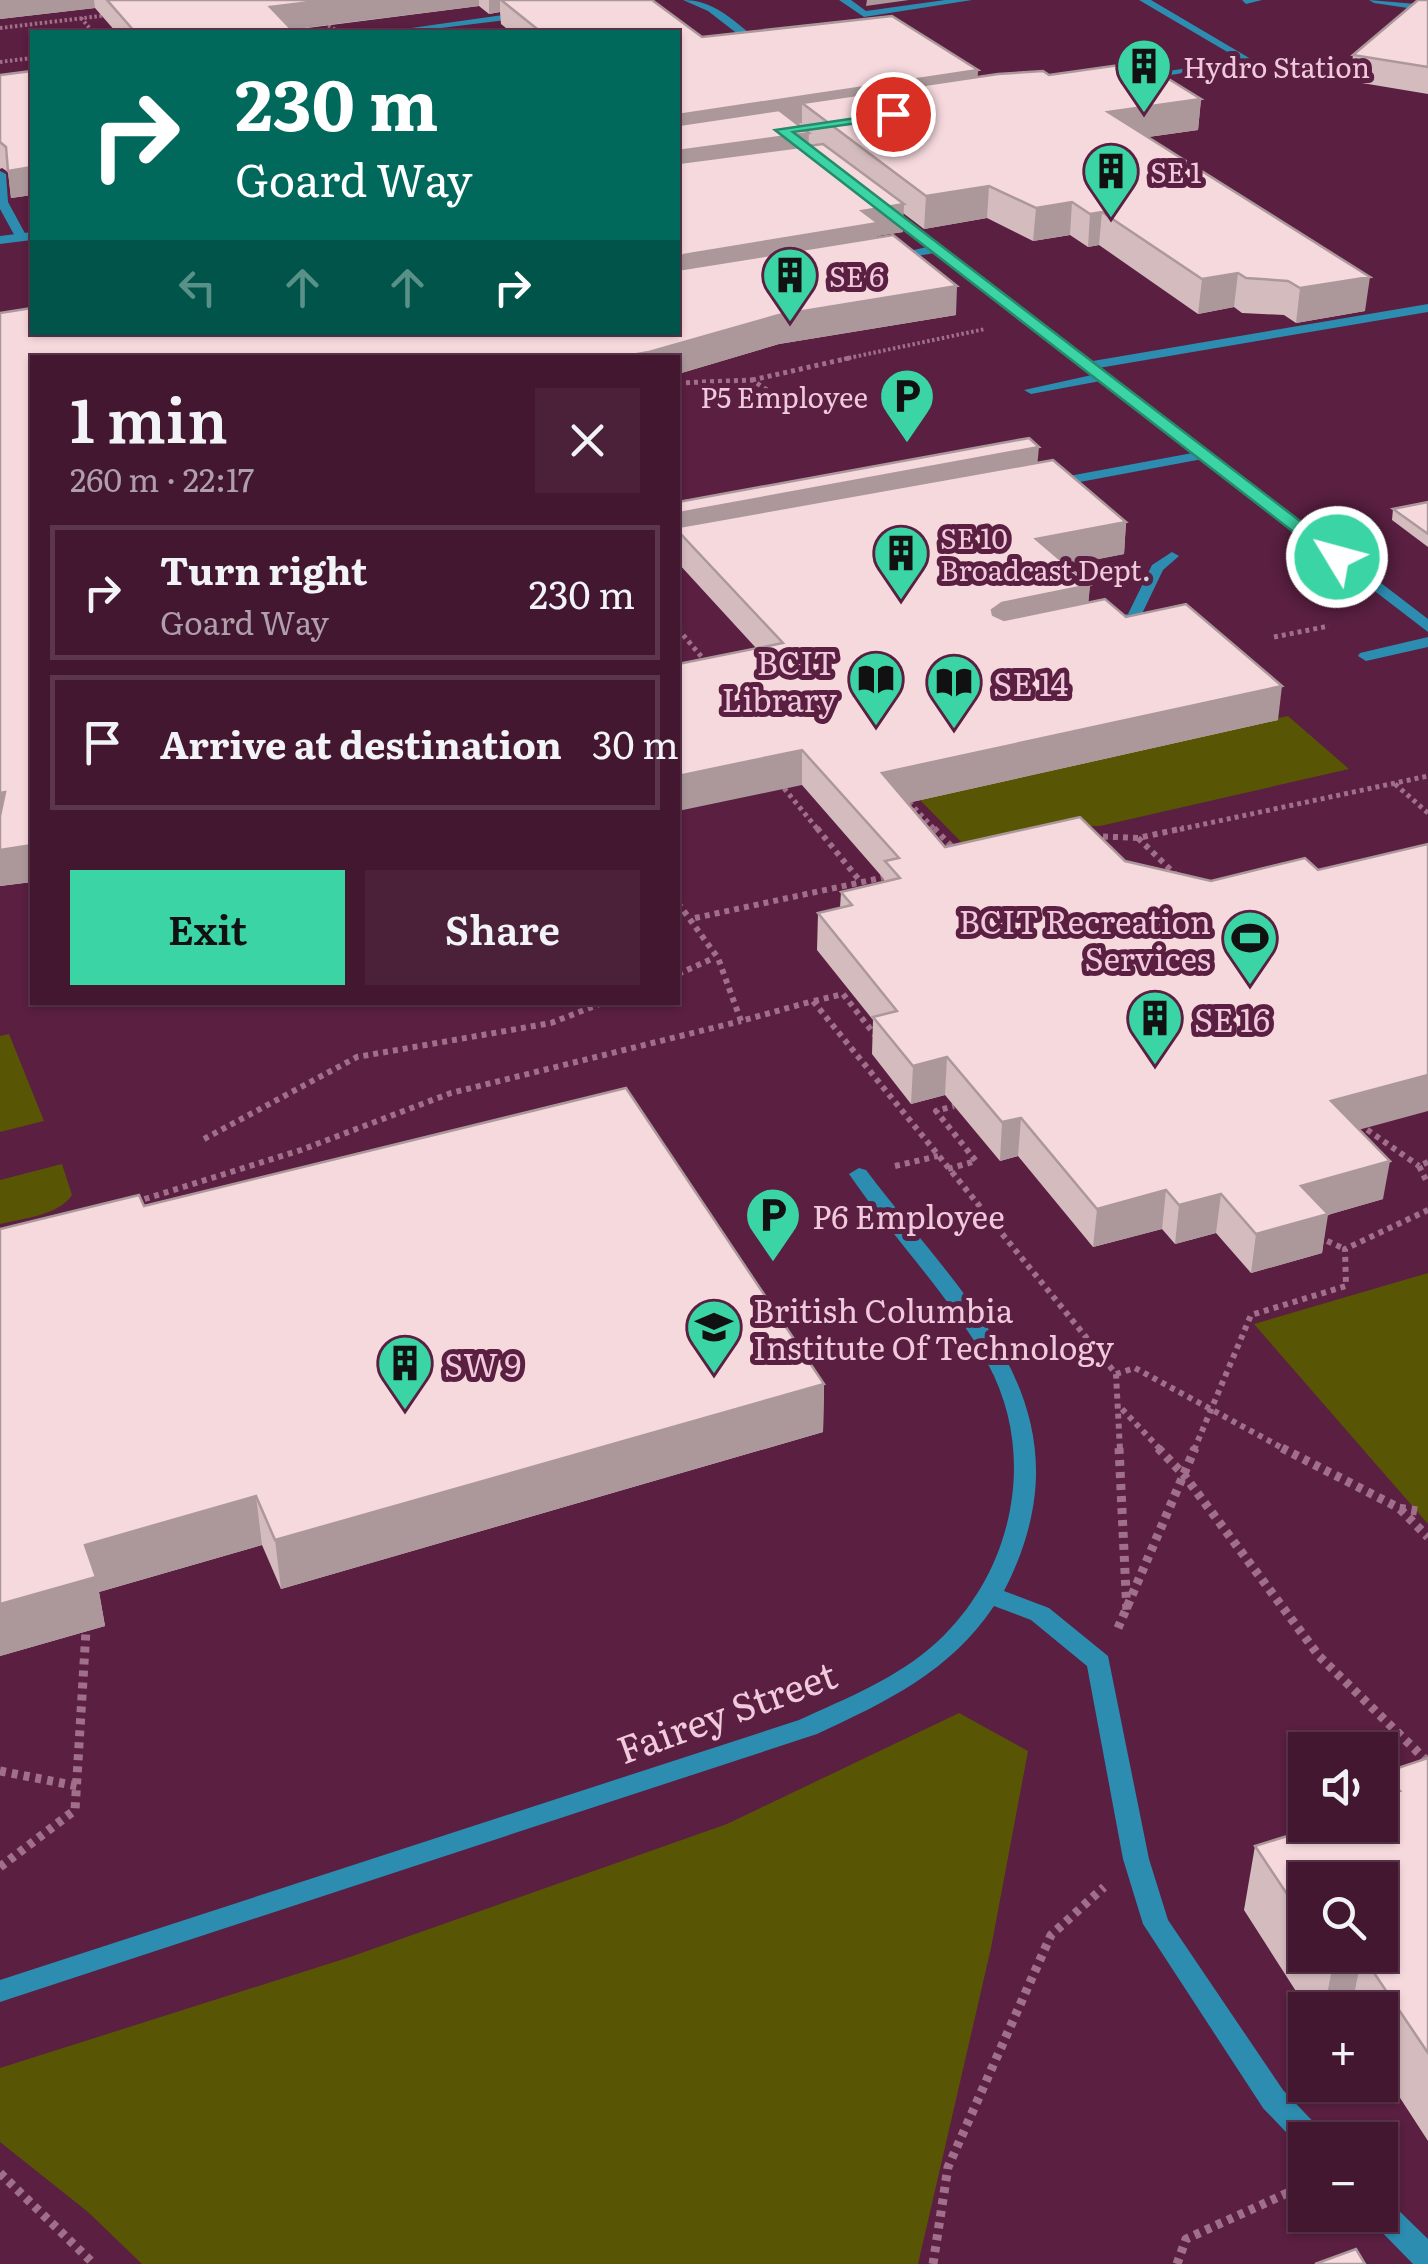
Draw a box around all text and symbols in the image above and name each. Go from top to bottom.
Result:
building icon: Hydro Station [1114,36,1174,115]
place label: Hydro Station [1183,45,1370,87]
text: 230 m [235,49,439,153]
icon: right [70,70,200,200]
pin [851,72,936,157]
icon: arrive [866,87,921,142]
building icon: SE 1 [1081,141,1141,220]
text: Goard Way [235,144,473,211]
place label: SE 1 [1150,150,1202,192]
building icon: SE 6 [760,245,820,324]
place label: SE 6 [829,254,884,296]
icon: left [170,260,225,315]
icon: ahead [275,260,330,315]
icon: ahead [380,260,435,315]
icon: right [485,260,540,315]
parking icon: P5 Employee [877,366,937,445]
text: 1 min [70,372,228,461]
place label: P5 Employee [700,375,868,417]
button: close [535,388,640,493]
text: 260 m · 22:17 [70,454,254,502]
position arrow [1285,505,1389,609]
place label: SE 10 Broadcast Dept. [940,516,1151,590]
building icon: SE 10 Broadcast Dept. [871,523,931,602]
text: Turn right [160,540,367,597]
text: 230 m [529,564,635,621]
icon: right [75,565,130,620]
text: Goard Way [160,597,329,645]
place label: BCIT Library [722,637,838,722]
library icon: BCIT Library [846,649,906,728]
library icon: SE 14 [924,652,984,731]
place label: SE 14 [993,658,1068,706]
text: Arrive at destination [160,714,562,771]
text: 30 m [592,714,679,771]
icon: arrive [75,715,130,770]
button: Exit [70,870,345,985]
button: Share [365,870,640,985]
place label: BCIT Recreation Services [959,896,1211,981]
sports icon: BCIT Recreation Services [1220,908,1280,987]
building icon: SE 16 [1125,988,1185,1067]
place label: SE 16 [1194,994,1270,1042]
parking icon: P6 Employee [743,1185,803,1264]
place label: P6 Employee [812,1191,1005,1239]
place label: British Columbia Institute Of Technology [753,1285,1114,1370]
school or university icon: British Columbia Institute Of Technology [684,1297,744,1376]
building icon: SW 9 [375,1333,435,1412]
place label: SW 9 [444,1339,521,1387]
street label: Fairey Street [608,1644,844,1776]
map controls [1288,1732,1398,2232]
button: sound [1288,1732,1398,1842]
button: search [1288,1862,1398,1972]
button: + [1288,1992,1398,2102]
button: − [1288,2122,1398,2232]

